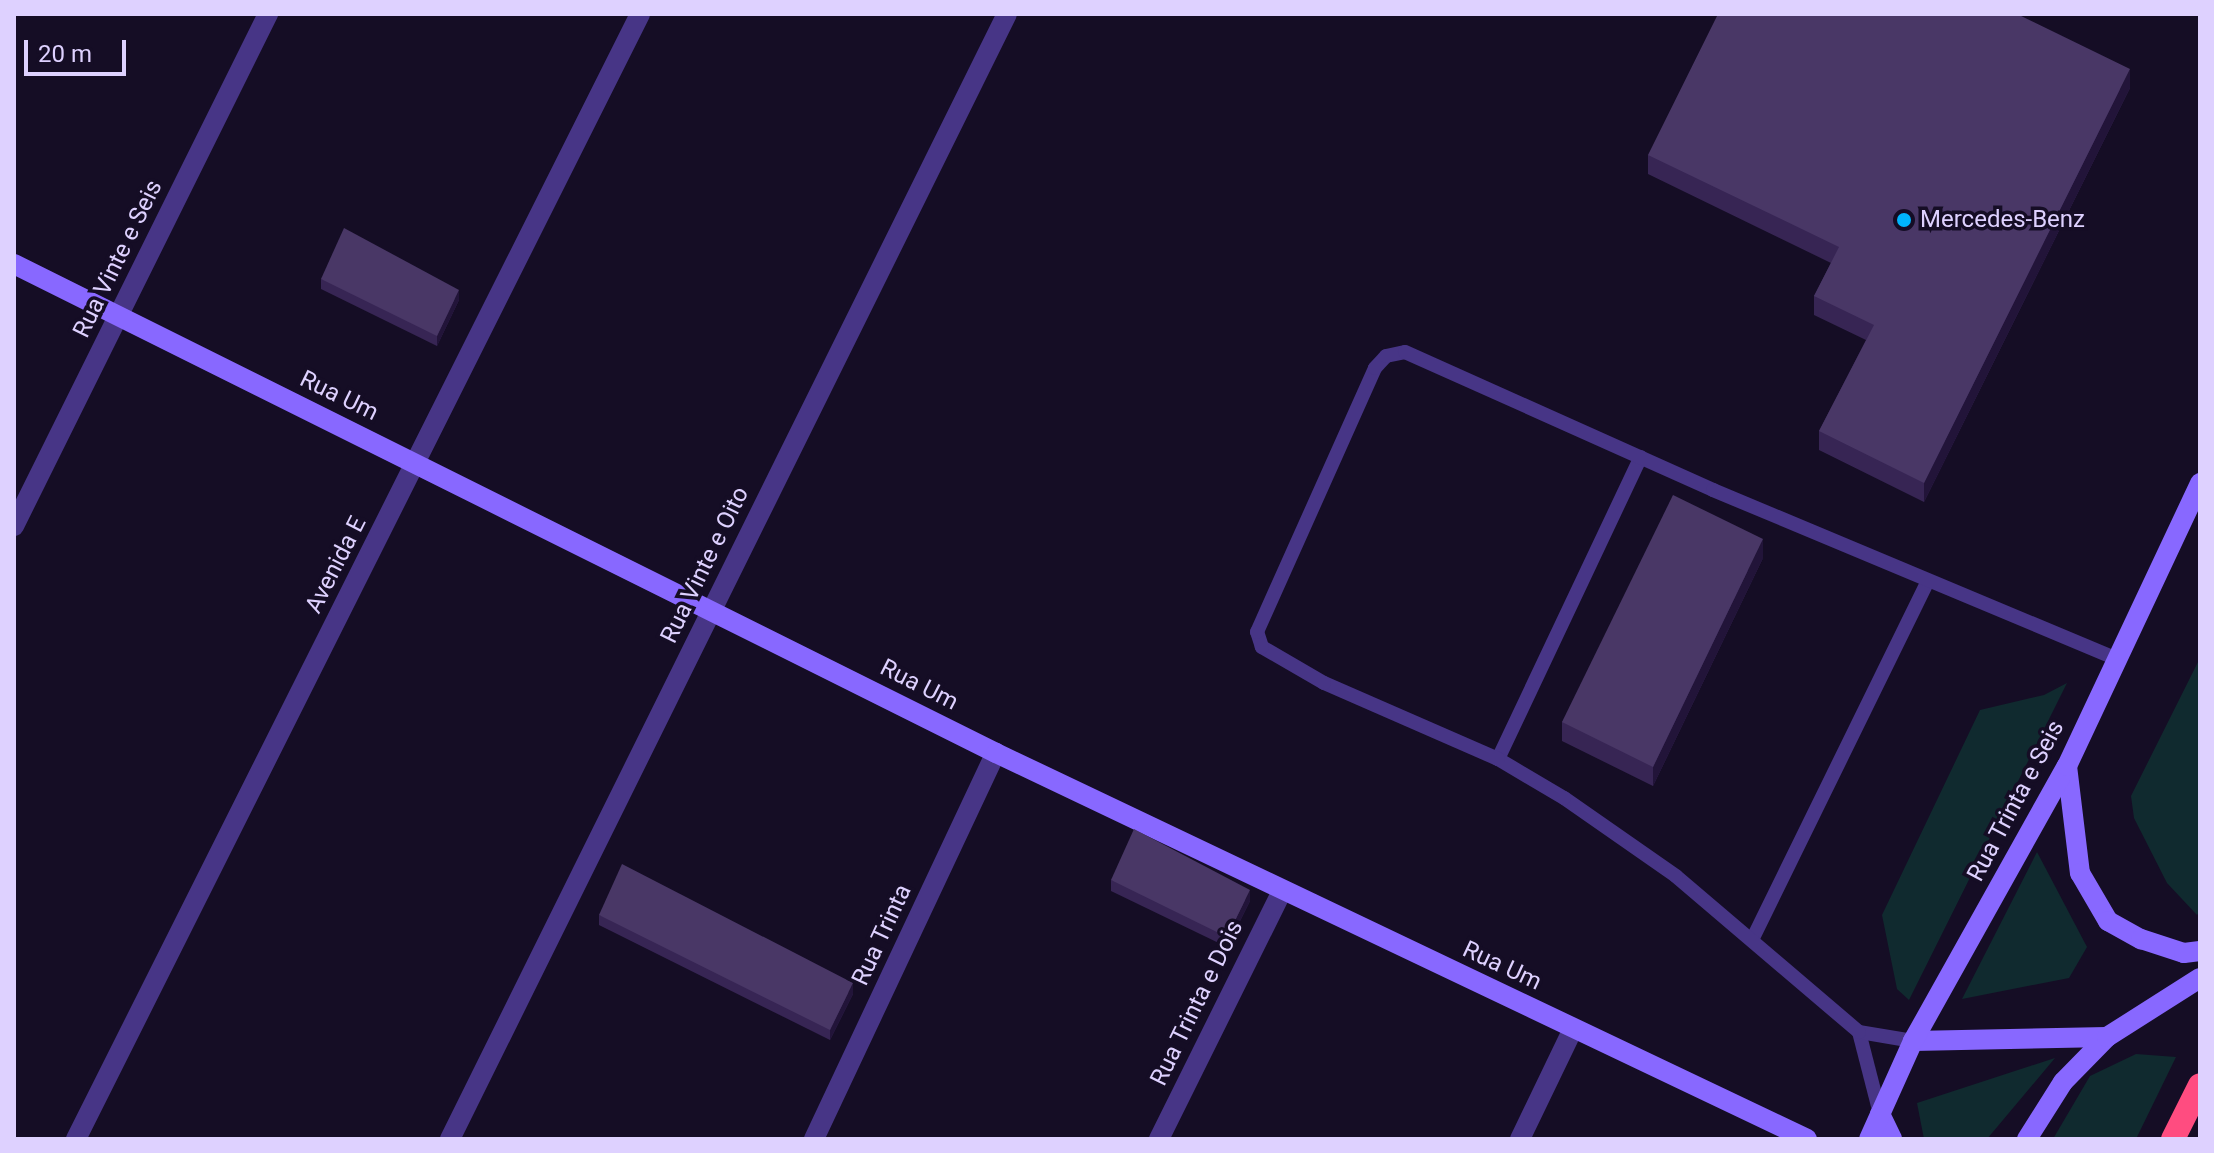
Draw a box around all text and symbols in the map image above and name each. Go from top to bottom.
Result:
scale bar [28,24,130,74]
text: 20 m [38,40,92,68]
street label: Rua Vinte e Seis [67,175,169,343]
place label: Mercedes-Benz [1920,206,2085,234]
marker: Mercedes-Benz [1895,211,1913,229]
street label: Rua Um [295,365,383,427]
street label: Rua Vinte e Oito [655,482,755,648]
street label: Avenida E [299,512,373,618]
street label: Rua Um [875,653,963,717]
street label: Rua Trinta e Seis [1961,715,2071,887]
street label: Rua Trinta [846,880,918,990]
street label: Rua Trinta e Dois [1144,915,1250,1091]
street label: Rua Um [1458,935,1546,997]

